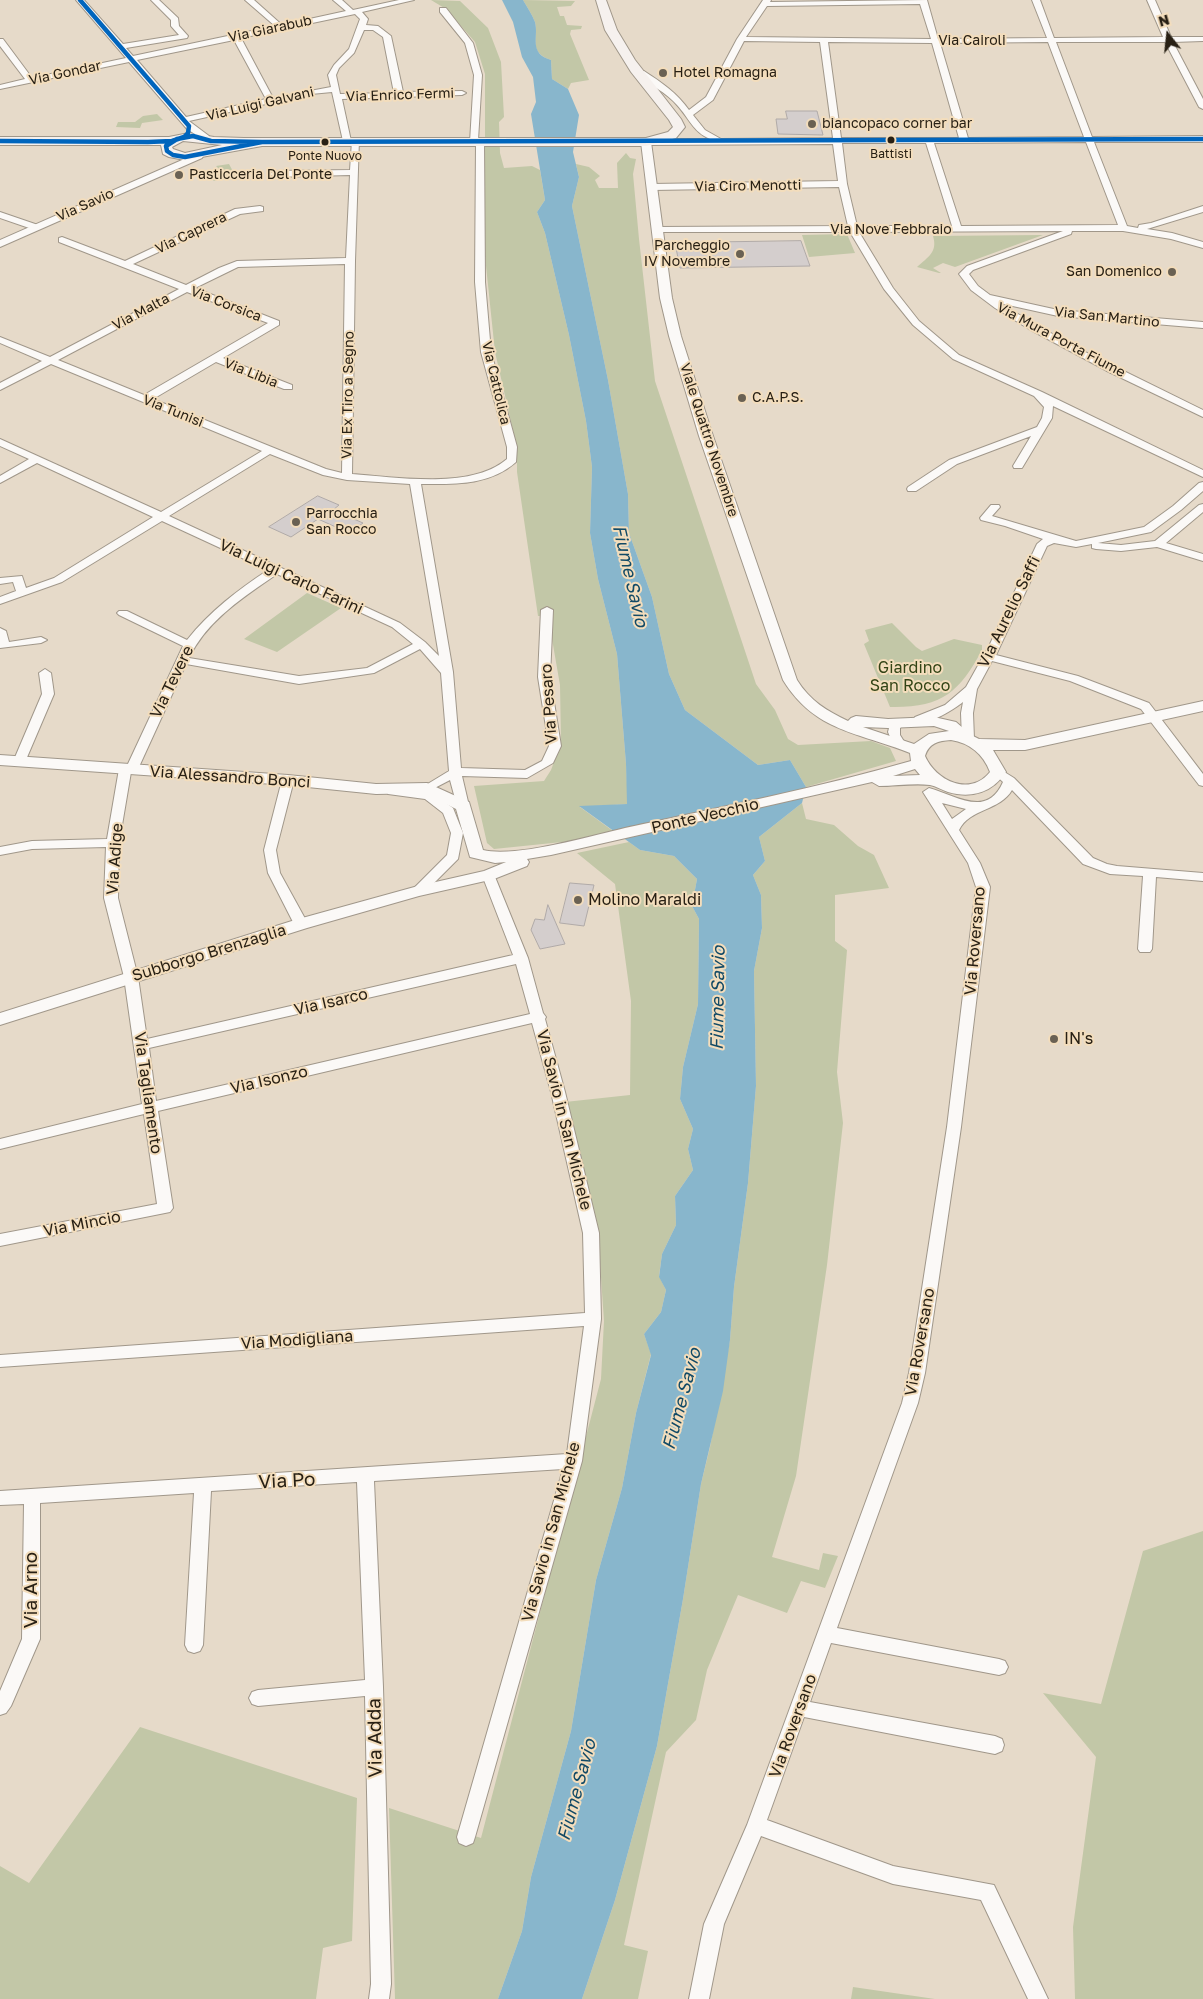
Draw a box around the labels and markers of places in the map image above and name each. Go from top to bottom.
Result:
place label: Hotel Romagna [673,65,777,81]
marker: Hotel Romagna [657,67,669,79]
place label: biancopaco corner bar [822,116,972,132]
marker: biancopaco corner bar [806,118,818,130]
marker: Battisti [886,135,896,145]
marker: Ponte Nuovo [320,137,330,147]
place label: Battisti [870,147,912,161]
place label: Ponte Nuovo [288,149,362,163]
place label: Pasticceria Del Ponte [189,167,332,183]
marker: Pasticceria Del Ponte [173,169,185,181]
place label: Parcheggio IV Novembre [644,238,730,270]
marker: Parcheggio IV Novembre [734,248,746,260]
place label: San Domenico [1066,264,1162,280]
marker: San Domenico [1166,266,1178,278]
place label: C.A.P.S. [752,390,804,406]
marker: C.A.P.S. [736,392,748,404]
place label: Parrocchia San Rocco [306,506,378,538]
marker: Parrocchia San Rocco [290,516,302,528]
place label: Molino Maraldi [588,890,701,910]
marker: Molino Maraldi [572,894,584,906]
place label: IN's [1064,1029,1093,1049]
marker: IN's [1048,1033,1060,1045]

